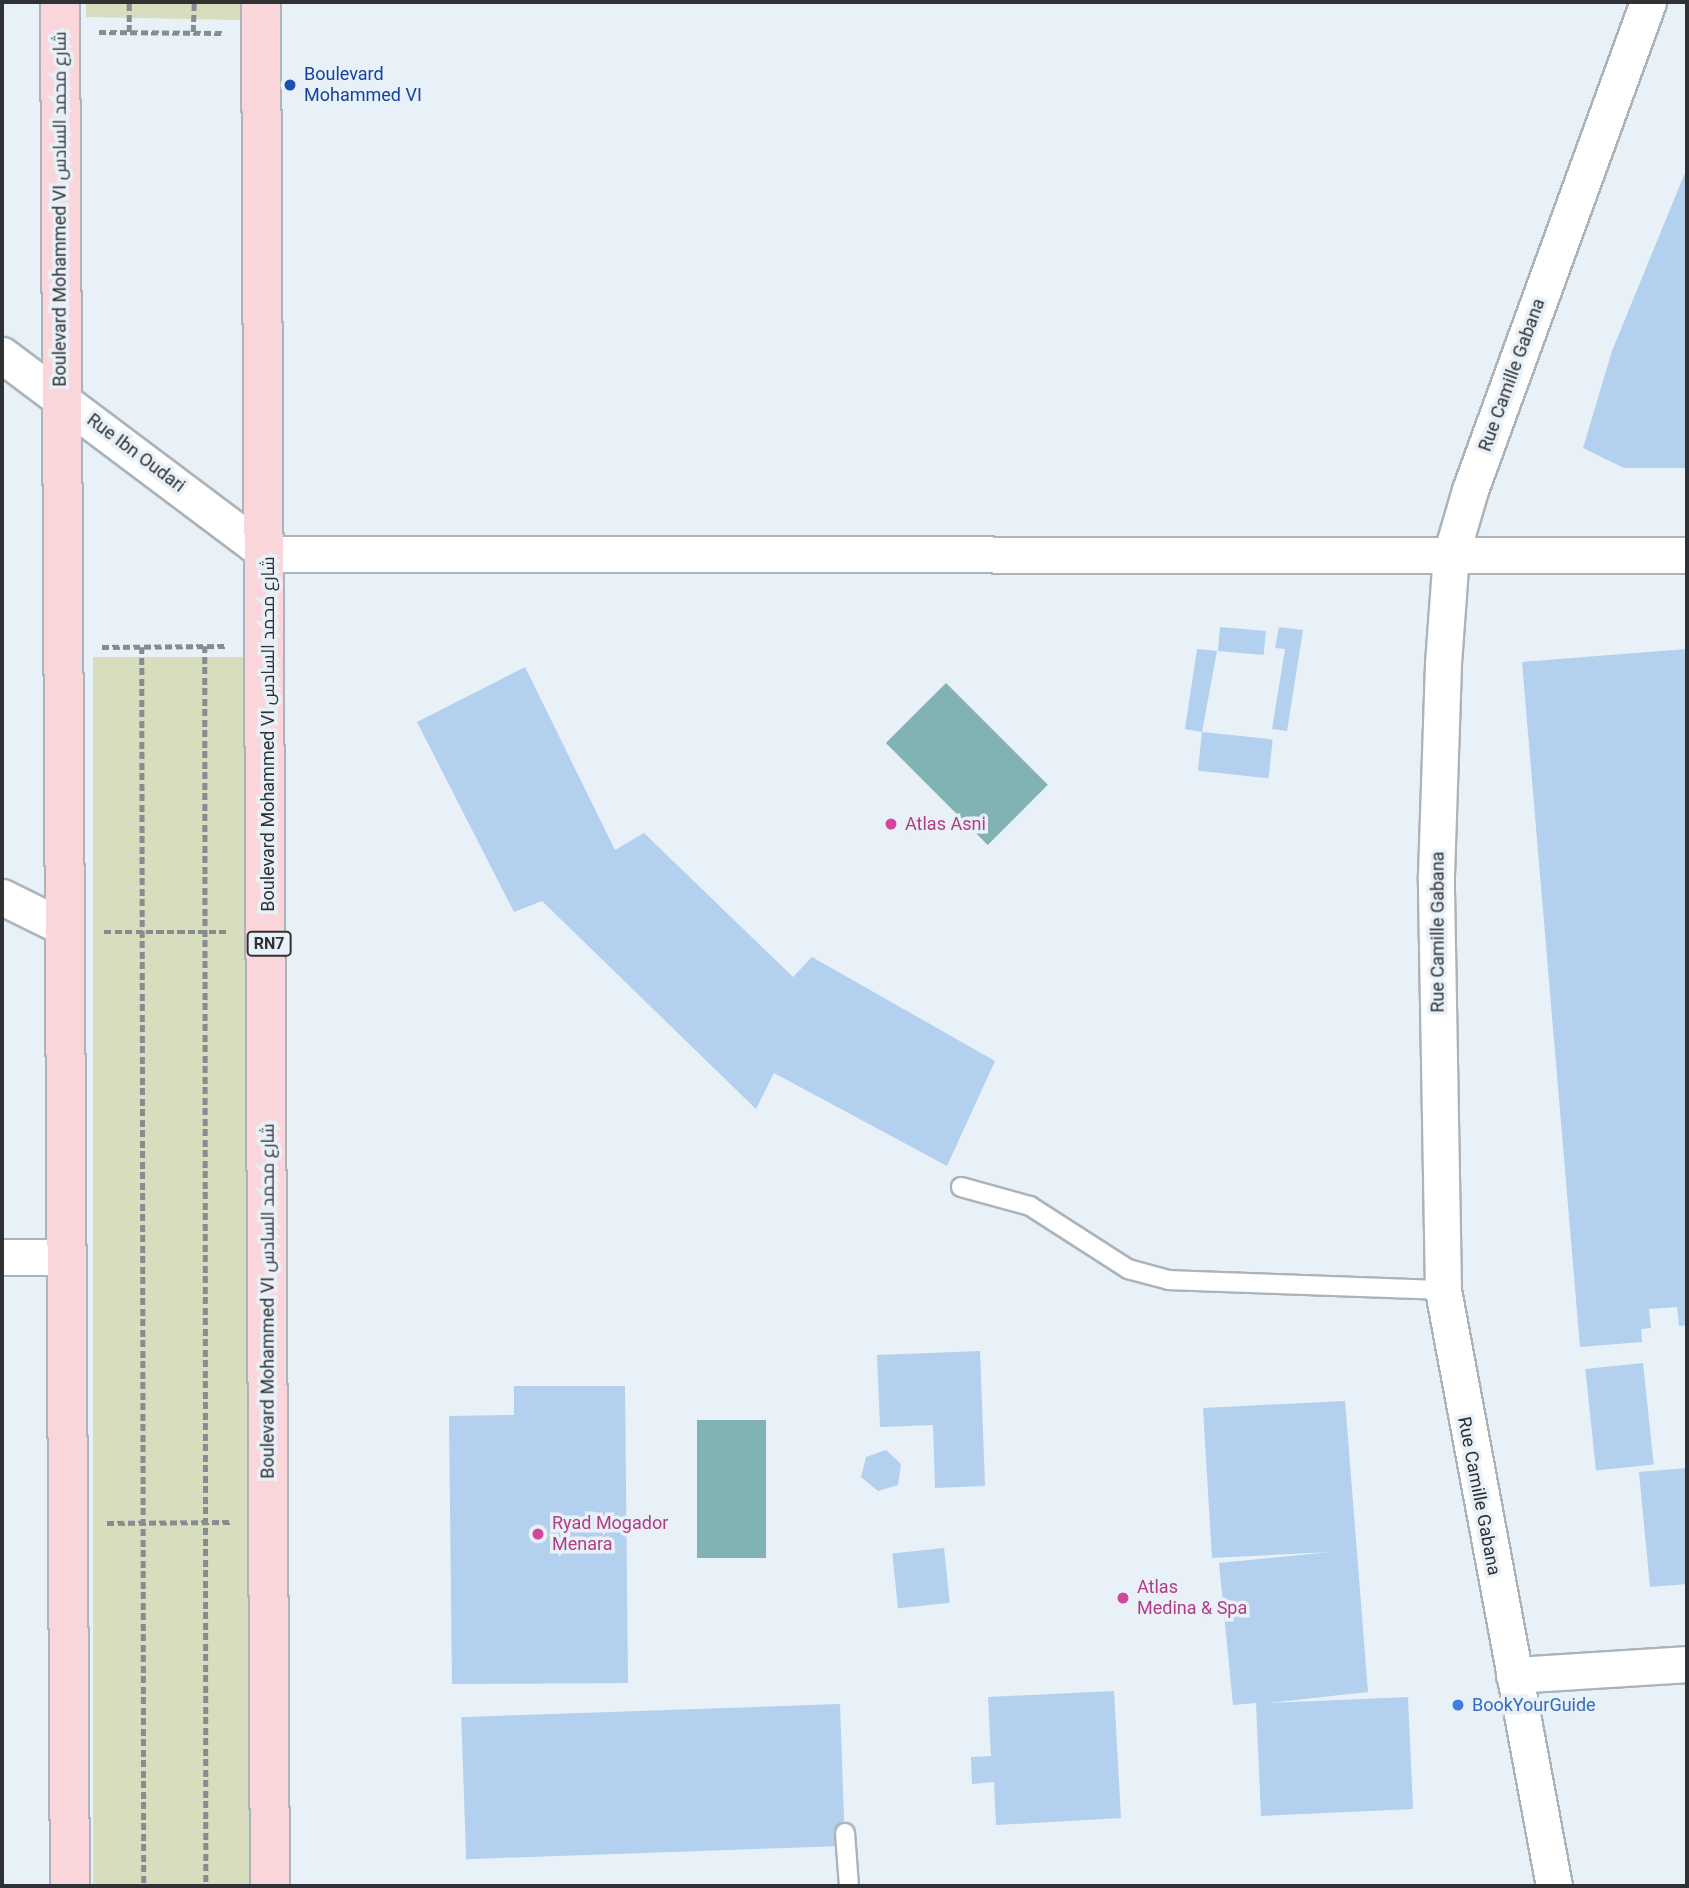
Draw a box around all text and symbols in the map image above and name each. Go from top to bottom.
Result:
street label: Boulevard Mohammed VI شارع محمد السادس [49,31,71,387]
place label: Boulevard Mohammed VI [304,64,422,106]
marker: Boulevard Mohammed VI [282,77,298,93]
street label: Rue Camille Gabana [1474,296,1550,454]
street label: Rue Ibn Oudari [83,409,189,497]
street label: Boulevard Mohammed VI شارع محمد السادس [257,556,279,912]
place label: Atlas Asni [905,813,986,835]
marker: Atlas Asni [883,816,899,832]
street label: Rue Camille Gabana [1427,851,1449,1013]
road number: RN7 [246,932,292,956]
street label: Boulevard Mohammed VI شارع محمد السادس [257,1123,279,1479]
street label: Rue Camille Gabana [1453,1415,1505,1577]
place label: Ryad Mogador Menara [552,1513,668,1556]
marker: Ryad Mogador Menara [530,1526,546,1542]
place label: Atlas Medina & Spa [1137,1577,1247,1620]
marker: Atlas Medina & Spa [1115,1590,1131,1606]
place label: BookYourGuide [1472,1694,1596,1716]
marker: BookYourGuide [1450,1697,1466,1713]

